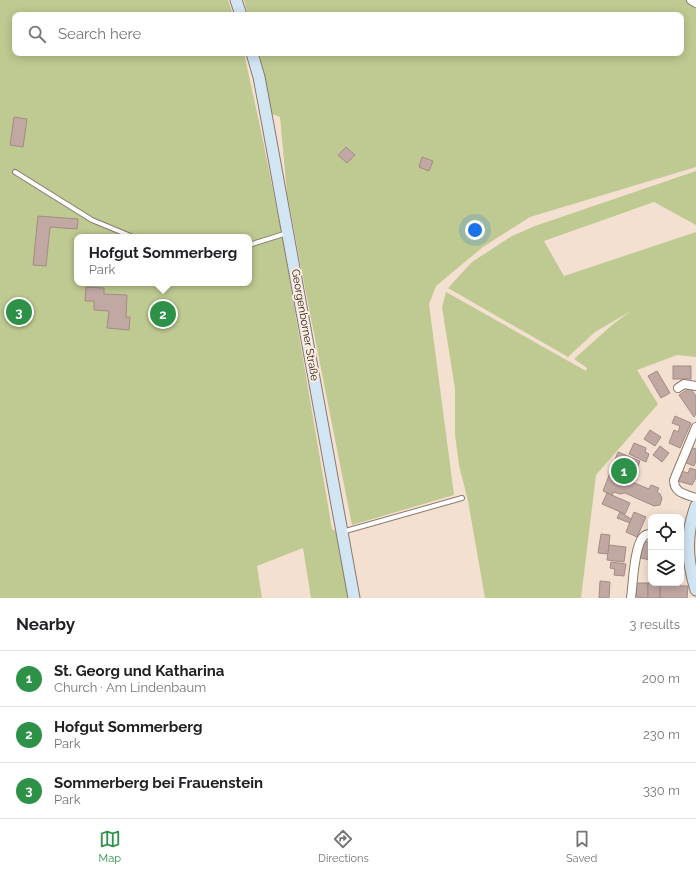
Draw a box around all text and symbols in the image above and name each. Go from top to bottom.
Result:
search box [12,12,684,56]
icon: search [26,23,48,45]
text: Search here [58,25,141,43]
your location [465,220,485,240]
popup [74,234,252,286]
text: Hofgut Sommerberg [89,244,237,262]
text: Park [89,262,115,277]
street label: Georgenborner Straße [289,268,321,382]
pin: 3 [6,297,32,327]
pin: 2 [150,299,176,329]
pin: 1 [611,456,637,486]
map controls [648,514,684,586]
button: locate [648,514,684,550]
button: layers [648,550,684,586]
text: Nearby [16,614,75,634]
text: 3 results [630,617,680,632]
text: St. Georg und Katharina [54,662,224,680]
text: 1 [26,671,32,686]
text: 200 m [642,671,680,686]
text: Church · Am Lindenbaum [54,680,206,695]
text: Hofgut Sommerberg [54,718,202,736]
text: 2 [25,727,33,742]
text: 230 m [643,727,680,742]
text: Park [54,736,81,751]
text: Sommerberg bei Frauenstein [54,774,263,792]
text: 3 [25,783,33,798]
text: 330 m [643,783,680,798]
text: Park [54,792,81,807]
tab: Map [99,828,121,865]
tab: Directions [318,828,369,865]
tab: Saved [566,828,597,865]

